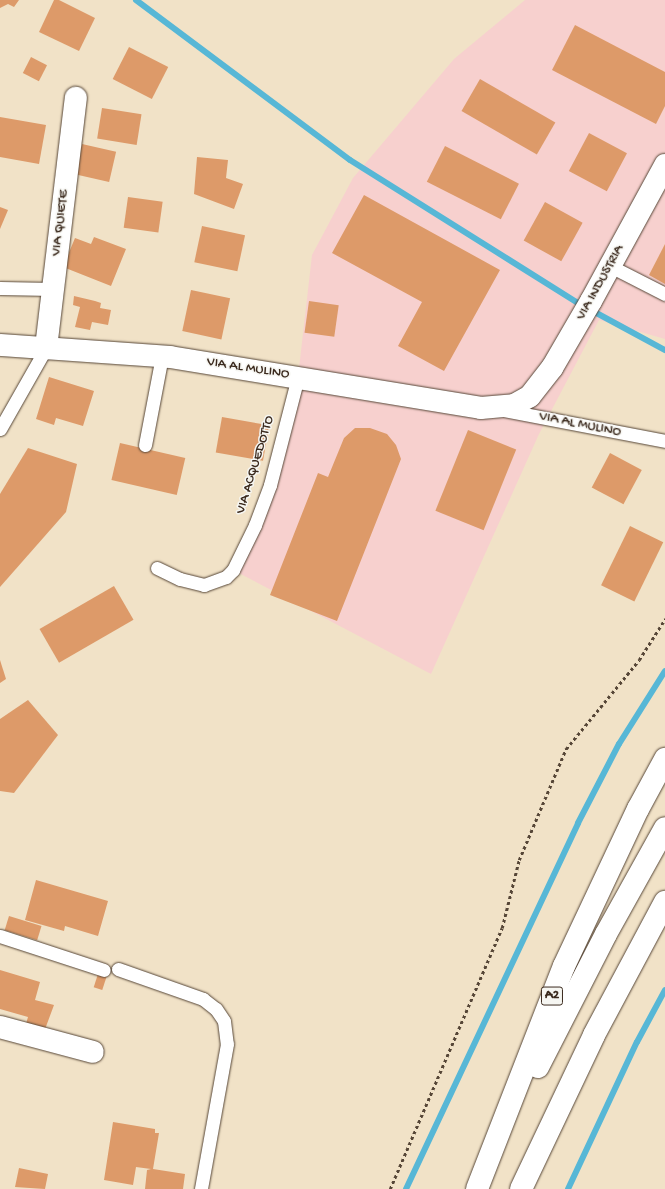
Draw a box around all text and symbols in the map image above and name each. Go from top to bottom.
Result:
street label: VIA QUIETE [49,189,73,257]
street label: VIA INDUSTRIA [573,243,629,323]
street label: VIA AL MULINO [206,354,290,384]
street label: VIA AL MULINO [538,409,622,441]
street label: VIA ACQUEDOTTO [233,414,279,516]
road number: A2 [540,985,564,1007]

